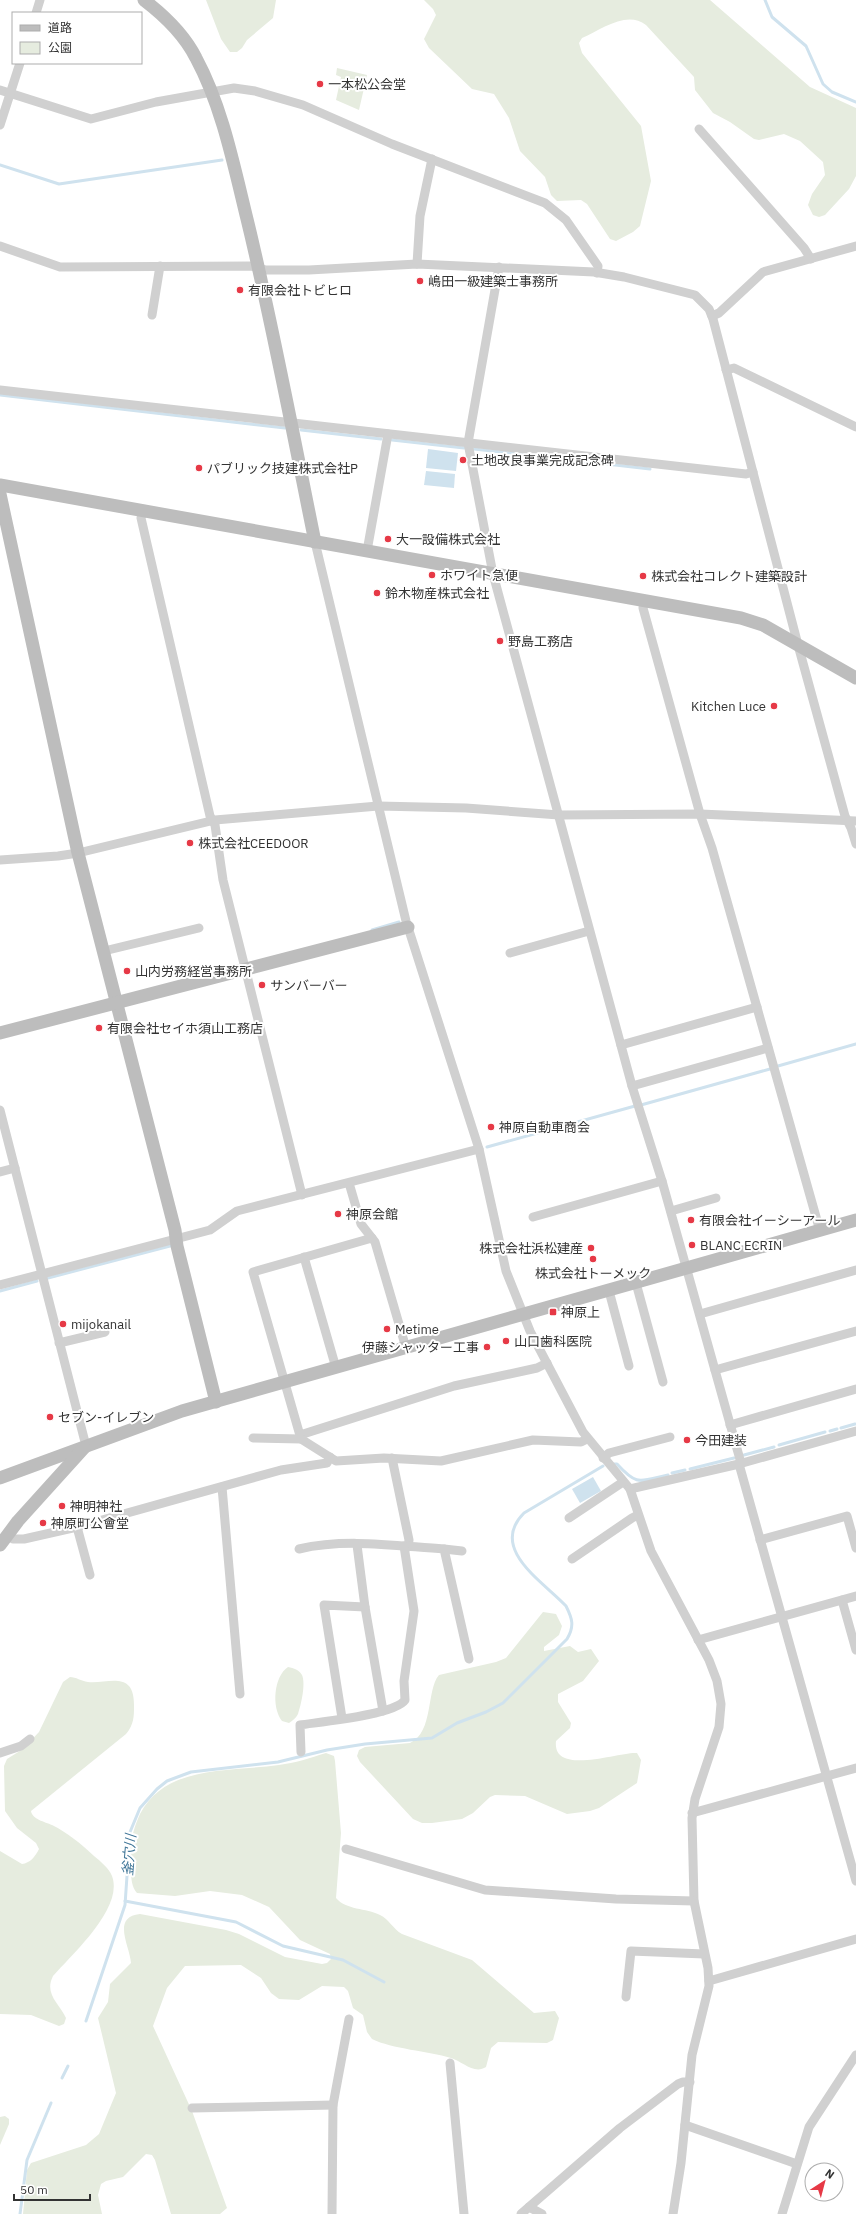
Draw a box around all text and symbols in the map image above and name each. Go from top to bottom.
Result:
legend [12,12,142,64]
text: 道路 [48,20,72,35]
text: 公園 [48,40,72,55]
place label: 一本松公会堂 [328,76,406,93]
marker: 一本松公会堂 [315,79,325,89]
place label: 嶋田一級建築士事務所 [428,273,558,290]
marker: 嶋田一級建築士事務所 [415,276,425,286]
place label: 有限会社トビヒロ [248,282,352,299]
marker: 有限会社トビヒロ [235,285,245,295]
place label: 土地改良事業完成記念碑 [471,452,614,469]
marker: 土地改良事業完成記念碑 [458,455,468,465]
place label: パブリック技建株式会社P [207,460,358,477]
marker: パブリック技建株式会社P [194,463,204,473]
place label: 大一設備株式会社 [396,531,500,548]
marker: 大一設備株式会社 [383,534,393,544]
place label: ホワイト急便 [440,567,518,584]
place label: 株式会社コレクト建築設計 [651,568,807,585]
marker: ホワイト急便 [427,570,437,580]
marker: 株式会社コレクト建築設計 [638,571,648,581]
place label: 鈴木物産株式会社 [385,585,489,602]
marker: 鈴木物産株式会社 [372,588,382,598]
place label: 野島工務店 [508,633,573,650]
marker: 野島工務店 [495,636,505,646]
place label: Kitchen Luce [691,698,766,715]
marker: Kitchen Luce [769,701,779,711]
place label: 株式会社CEEDOOR [198,835,309,852]
marker: 株式会社CEEDOOR [185,838,195,848]
place label: 山内労務経営事務所 [135,963,252,980]
marker: 山内労務経営事務所 [122,966,132,976]
place label: サンバーバー [270,977,348,994]
marker: サンバーバー [257,980,267,990]
place label: 有限会社セイホ須山工務店 [107,1020,263,1037]
marker: 有限会社セイホ須山工務店 [94,1023,104,1033]
place label: 神原自動車商会 [499,1119,590,1136]
marker: 神原自動車商会 [486,1122,496,1132]
place label: 神原会館 [346,1206,398,1223]
marker: 神原会館 [333,1209,343,1219]
place label: 有限会社イーシーアール [699,1212,840,1229]
marker: 有限会社イーシーアール [686,1215,696,1225]
place label: BLANC ECRIN [700,1237,782,1254]
place label: 株式会社浜松建産 [479,1240,583,1257]
marker: BLANC ECRIN [687,1240,697,1250]
marker: 株式会社浜松建産 [586,1243,596,1253]
marker: 株式会社トーメック [588,1254,598,1264]
place label: 株式会社トーメック [535,1265,651,1282]
place label: 神原上 [561,1304,600,1321]
marker: 神原上 [548,1307,558,1317]
place label: mijokanail [71,1316,131,1333]
marker: mijokanail [58,1319,68,1329]
place label: Metime [395,1321,439,1338]
marker: Metime [382,1324,392,1334]
place label: 山口歯科医院 [514,1333,592,1350]
marker: 山口歯科医院 [501,1336,511,1346]
place label: 伊藤シャッター工事 [362,1339,479,1356]
marker: 伊藤シャッター工事 [482,1342,492,1352]
place label: セブン-イレブン [58,1409,154,1426]
marker: セブン-イレブン [45,1412,55,1422]
place label: 今田建装 [695,1432,747,1449]
marker: 今田建装 [682,1435,692,1445]
place label: 神明神社 [70,1498,122,1515]
marker: 神明神社 [57,1501,67,1511]
place label: 神原町公會堂 [51,1515,129,1532]
marker: 神原町公會堂 [38,1518,48,1528]
water label: 釜穴川 [118,1831,140,1877]
north arrow [804,2162,844,2202]
text: N [823,2166,837,2182]
scale bar [14,2176,90,2202]
text: 50 m [20,2182,48,2197]

